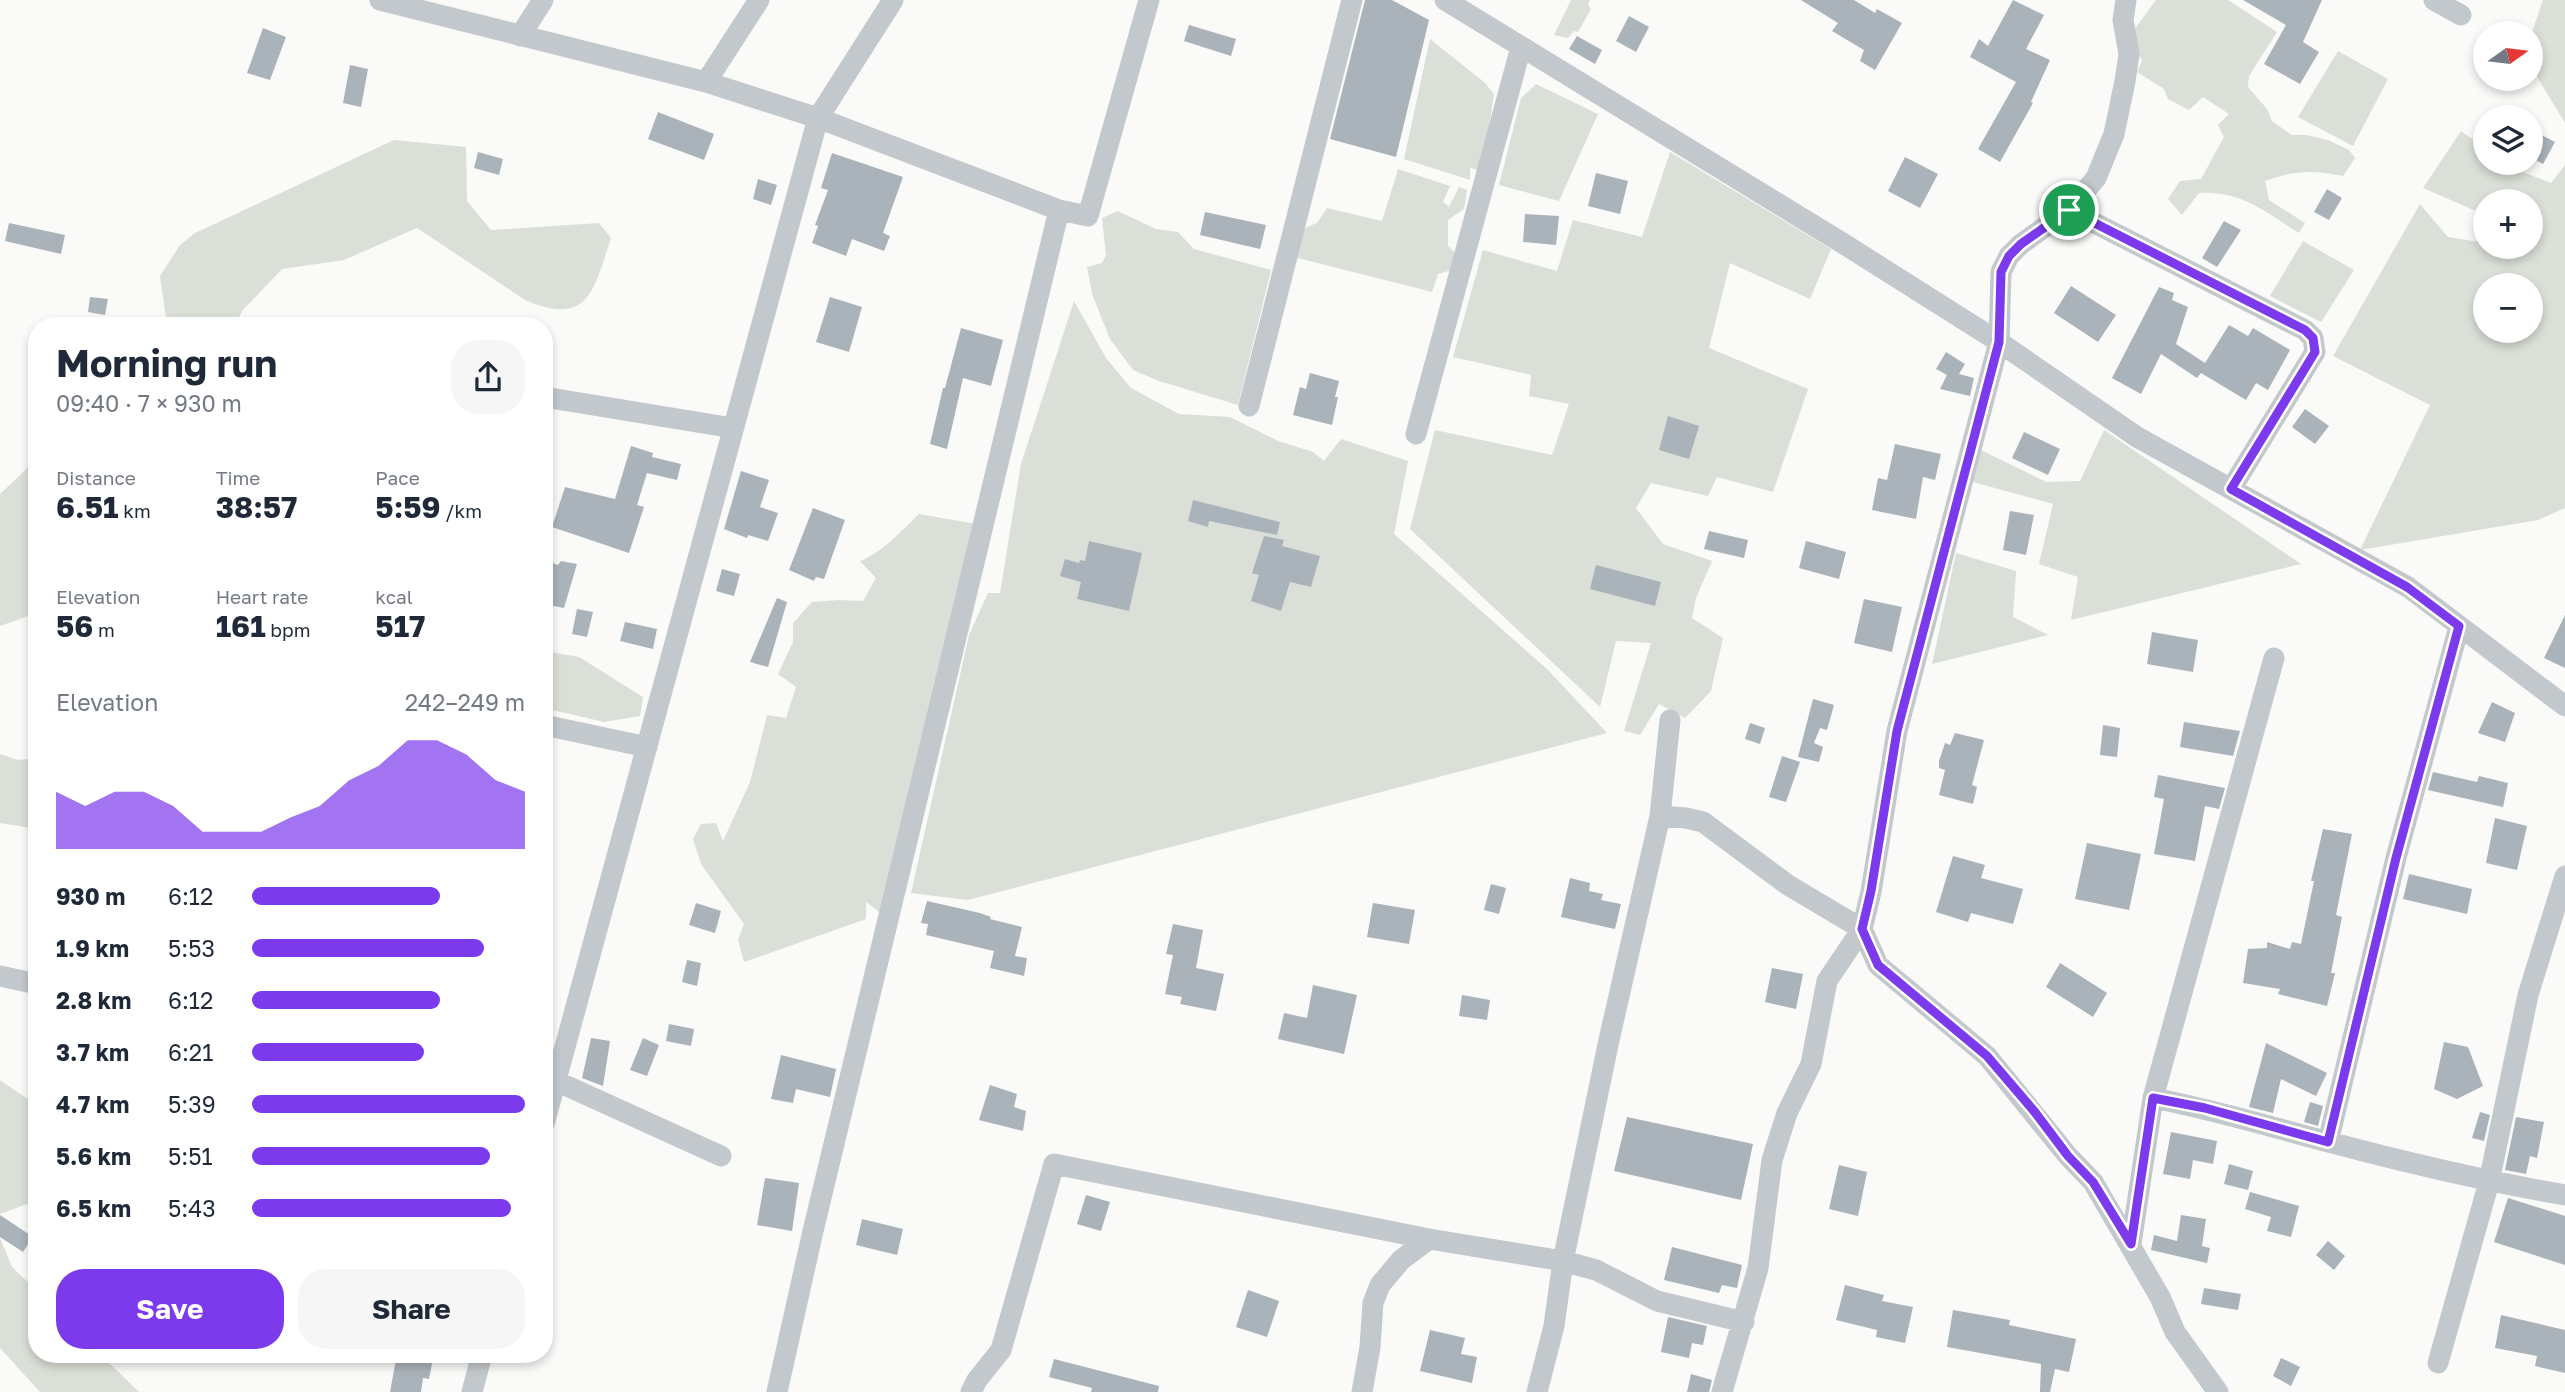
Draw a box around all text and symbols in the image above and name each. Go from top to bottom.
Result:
north arrow [2473,21,2543,91]
map controls [2473,21,2543,343]
button: layers [2473,105,2543,175]
pin [2039,180,2099,240]
button: + [2473,189,2543,259]
icon: arrive [2050,191,2088,229]
button: − [2473,273,2543,343]
text: Morning run [56,340,277,385]
button: share [451,340,525,414]
text: 09:40 · 7 × 930 m [56,389,242,417]
text: Distance [56,466,136,489]
text: Time [216,466,260,489]
text: Pace [375,466,420,489]
text: 6.51 [56,489,118,525]
text: 38:57 [216,489,297,525]
text: 5:59 [375,489,441,525]
text: km [118,499,151,522]
text: /km [441,499,482,522]
text: Elevation [56,585,141,608]
text: Heart rate [216,585,308,608]
text: kcal [375,585,413,608]
text: 56 [56,608,93,644]
text: 161 [216,608,266,644]
text: 517 [375,608,425,644]
text: m [93,618,115,641]
text: bpm [266,618,311,641]
text: Elevation [56,688,158,716]
text: 242–249 m [405,688,525,716]
text: 930 m [56,882,125,910]
text: 6:12 [168,882,213,910]
text: 1.9 km [56,934,129,962]
text: 5:53 [168,934,215,962]
text: 2.8 km [56,986,131,1014]
text: 6:12 [168,986,213,1014]
text: 3.7 km [56,1038,129,1066]
text: 6:21 [168,1038,213,1066]
text: 4.7 km [56,1090,130,1118]
text: 5:39 [168,1090,216,1118]
text: 5.6 km [56,1142,131,1170]
text: 5:51 [168,1142,213,1170]
text: 6.5 km [56,1194,131,1222]
text: 5:43 [168,1194,216,1222]
button: Save [56,1269,284,1349]
button: Share [298,1269,525,1349]

